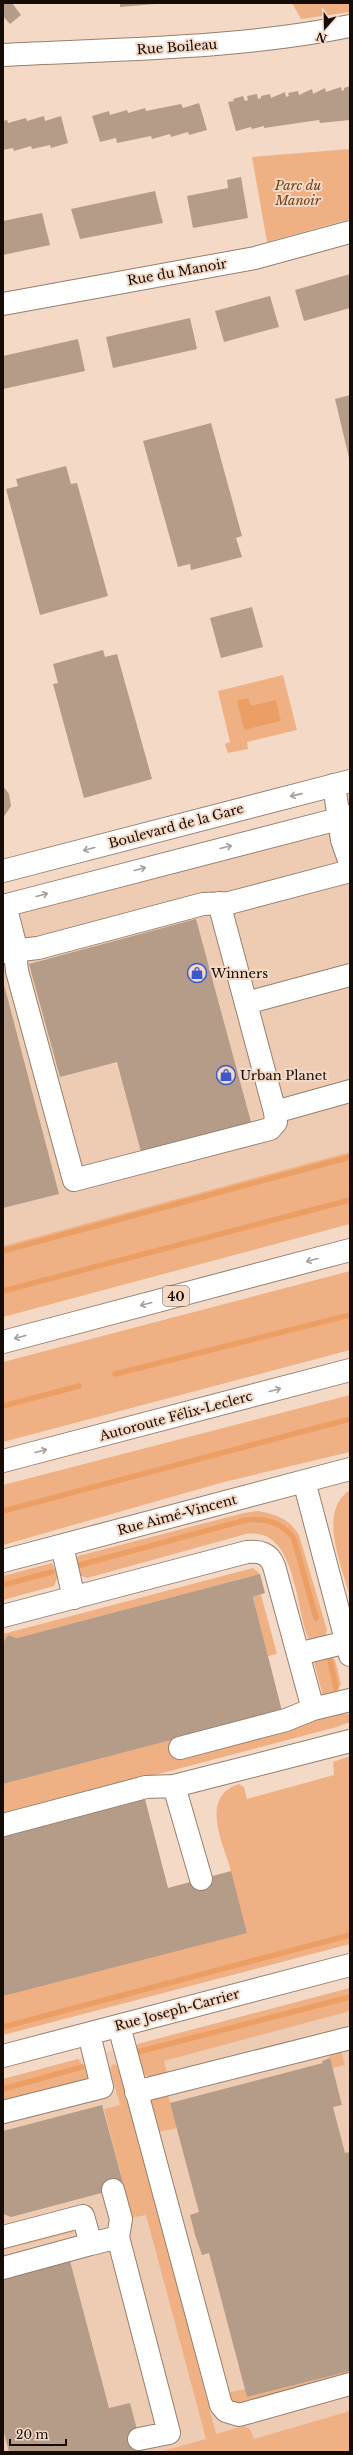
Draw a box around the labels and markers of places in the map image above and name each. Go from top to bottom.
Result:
shop icon: Winners [186,962,208,984]
place label: Winners [210,965,268,982]
shop icon: Urban Planet [215,1064,237,1086]
place label: Urban Planet [240,1067,327,1084]

